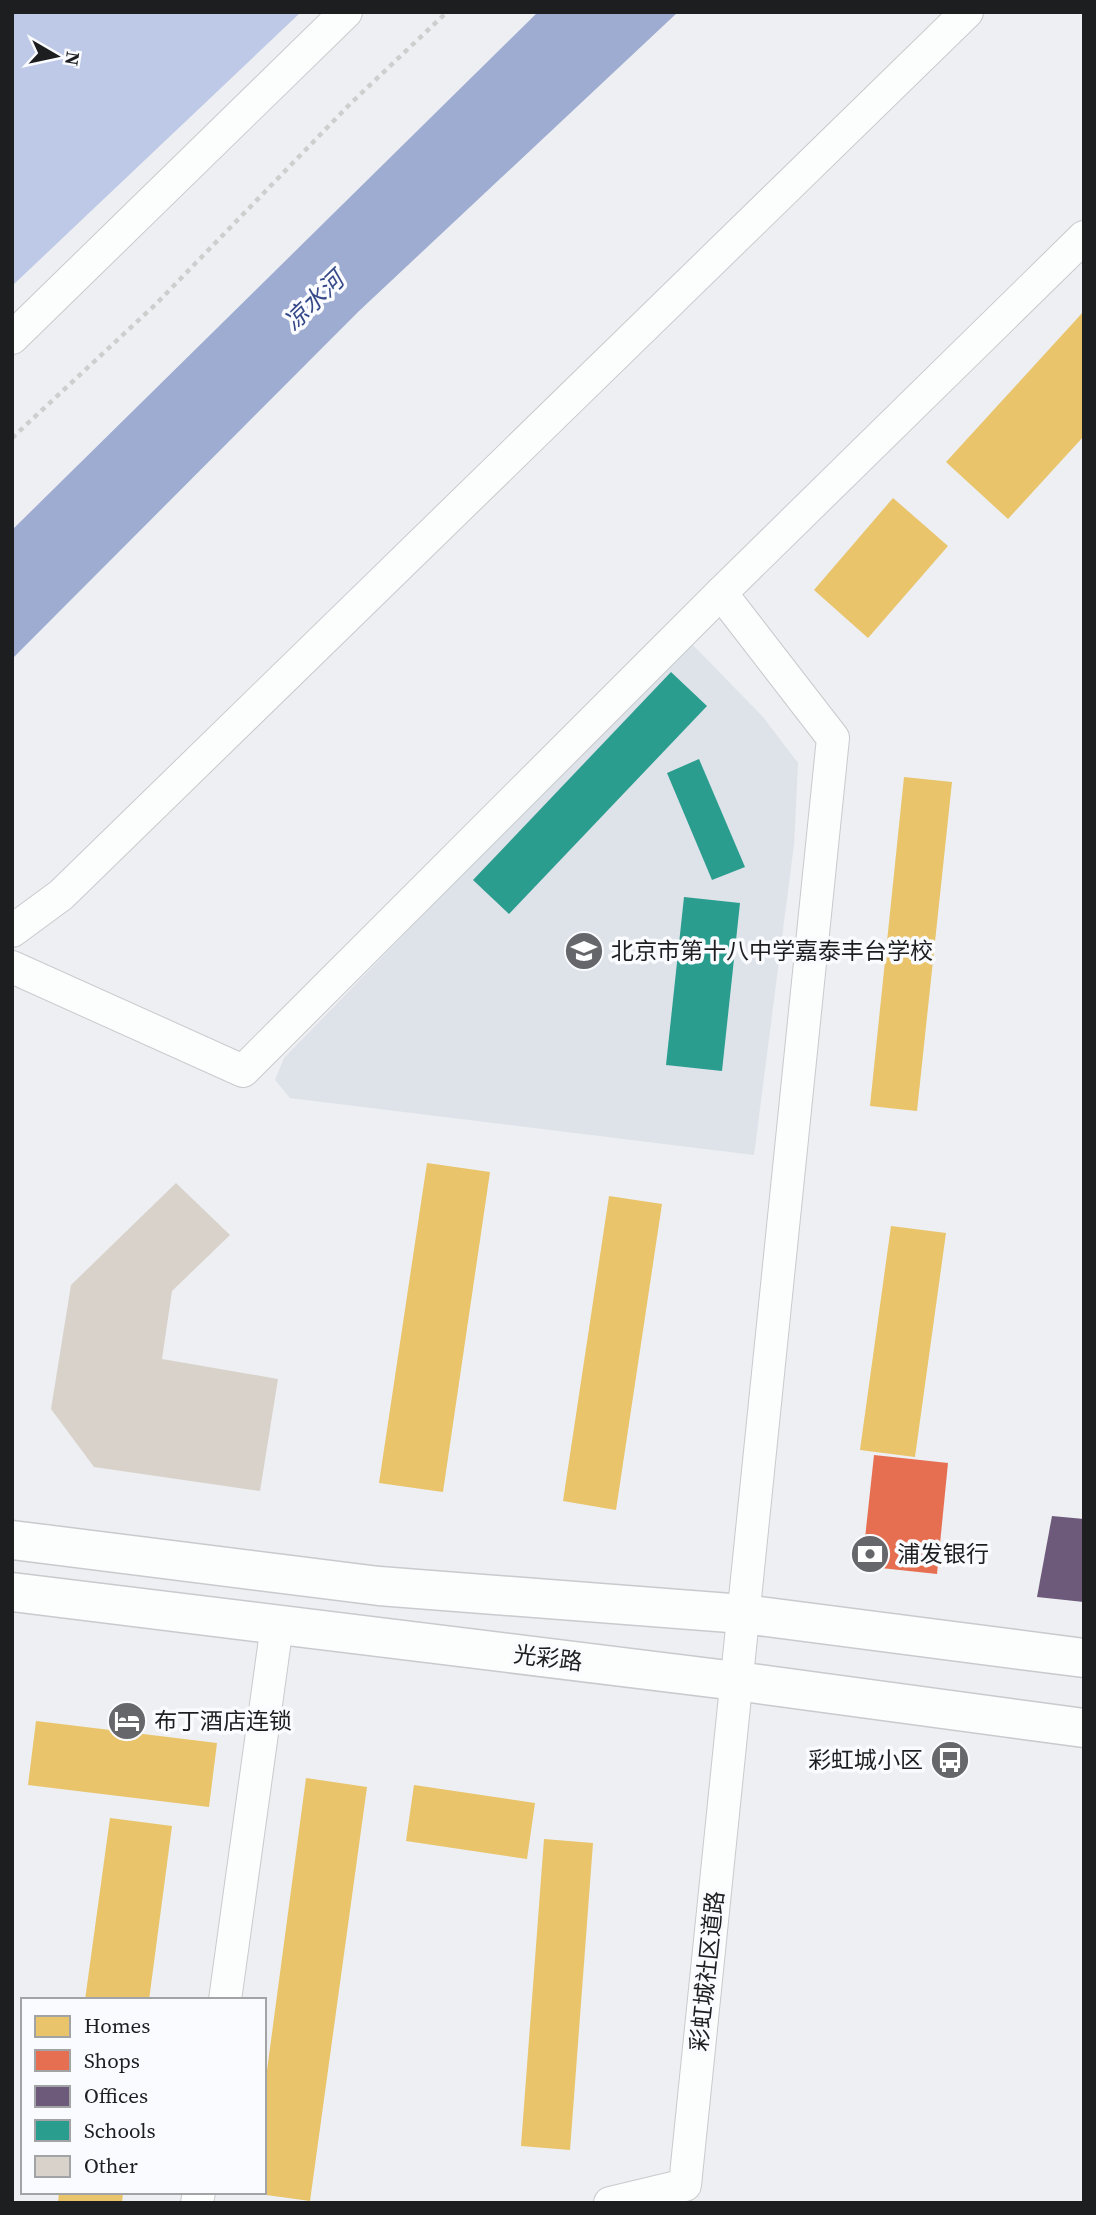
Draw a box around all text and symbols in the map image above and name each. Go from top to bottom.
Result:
north arrow [21,21,91,91]
text: N [59,50,87,68]
water label: 凉水河 [276,261,354,338]
school or university icon: 北京市第十八中学嘉泰丰台学校 [563,930,605,972]
place label: 北京市第十八中学嘉泰丰台学校 [611,935,933,967]
bank icon: 浦发银行 [849,1533,891,1575]
place label: 浦发银行 [897,1538,989,1570]
street label: 光彩路 [512,1638,584,1678]
hotel icon: 布丁酒店连锁 [106,1700,148,1742]
place label: 布丁酒店连锁 [154,1705,292,1737]
bus stop icon: 彩虹城小区 [929,1739,971,1781]
place label: 彩虹城小区 [808,1744,923,1776]
street label: 彩虹城社区道路 [683,1889,731,2053]
legend [21,1998,266,2194]
text: Homes [84,2011,150,2040]
text: Shops [84,2046,140,2075]
text: Offices [84,2081,148,2110]
text: Schools [84,2116,156,2145]
text: Other [84,2151,138,2180]

